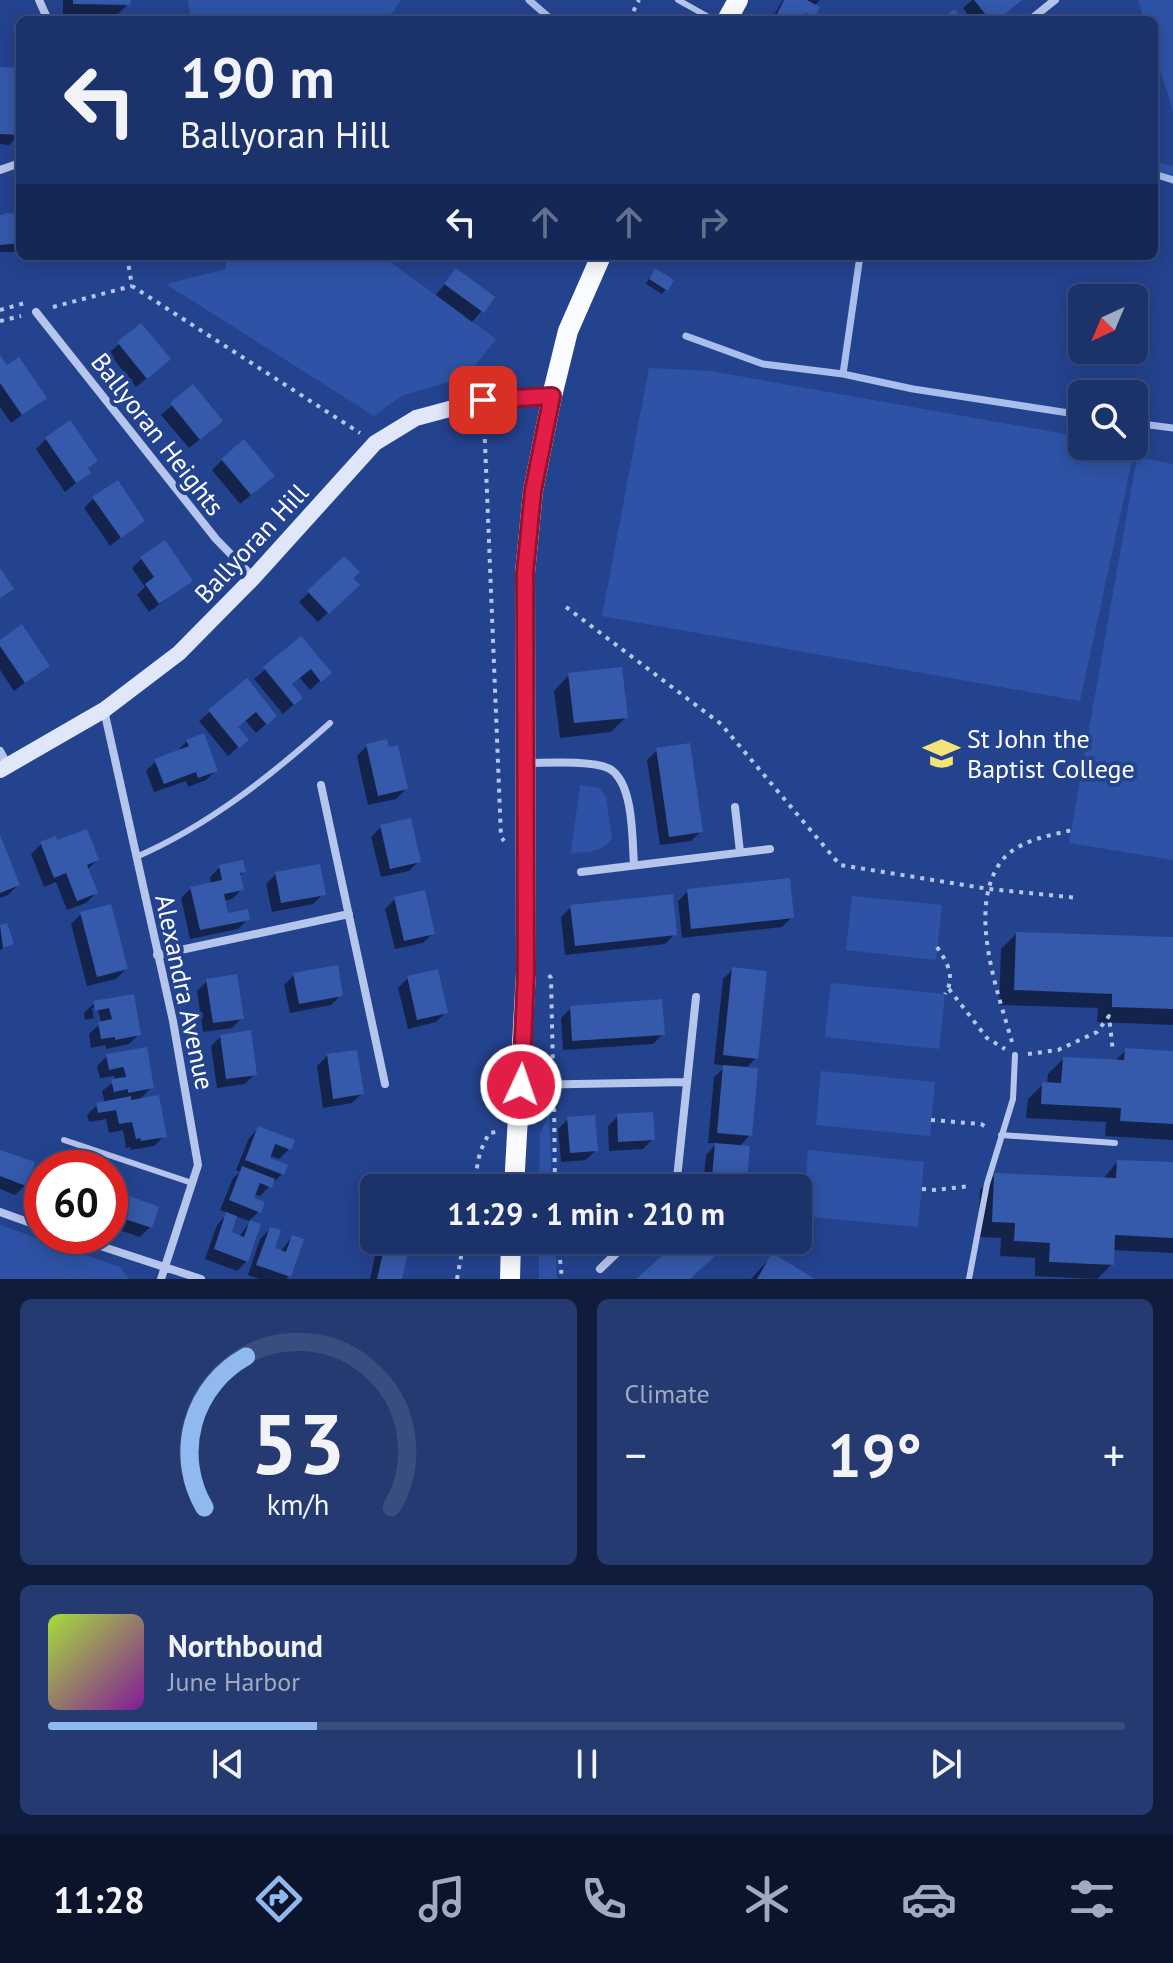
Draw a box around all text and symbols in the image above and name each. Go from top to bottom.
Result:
text: 190 m [180,41,335,113]
icon: left [48,48,152,152]
text: Ballyoran Hill [180,111,390,158]
icon: left [439,200,483,244]
icon: ahead [523,200,567,244]
icon: ahead [607,200,651,244]
icon: right [691,200,735,244]
north arrow [1068,284,1148,364]
map controls [1068,284,1148,460]
street label: Ballyoran Heights [84,346,232,522]
pin [449,366,517,434]
icon: arrive [461,378,505,422]
button: search [1068,380,1148,460]
street label: Ballyoran Hill [187,476,315,610]
place label: St John the Baptist College [967,722,1135,785]
school or university icon: St John the Baptist College [922,734,960,772]
street label: Alexandra Avenue [148,891,222,1093]
position arrow [479,1043,563,1127]
speed limit sign: 60 [24,1150,128,1254]
text: 11:29 · 1 min · 210 m [447,1194,725,1233]
text: Climate [625,1377,710,1410]
text: 53 [251,1389,345,1497]
text: 19° [828,1416,922,1494]
text: − [625,1426,647,1483]
text: + [1103,1426,1125,1483]
text: km/h [267,1486,330,1523]
text: Northbound [168,1626,323,1665]
text: June Harbor [168,1665,300,1698]
icon: previous [206,1742,250,1786]
icon: pause [565,1742,609,1786]
icon: next [924,1742,968,1786]
icon: directions [251,1871,307,1927]
icon: music [414,1871,470,1927]
icon: phone [576,1871,632,1927]
icon: climate [739,1871,795,1927]
icon: car [901,1871,957,1927]
icon: filters [1064,1871,1120,1927]
text: 11:28 [53,1876,145,1923]

